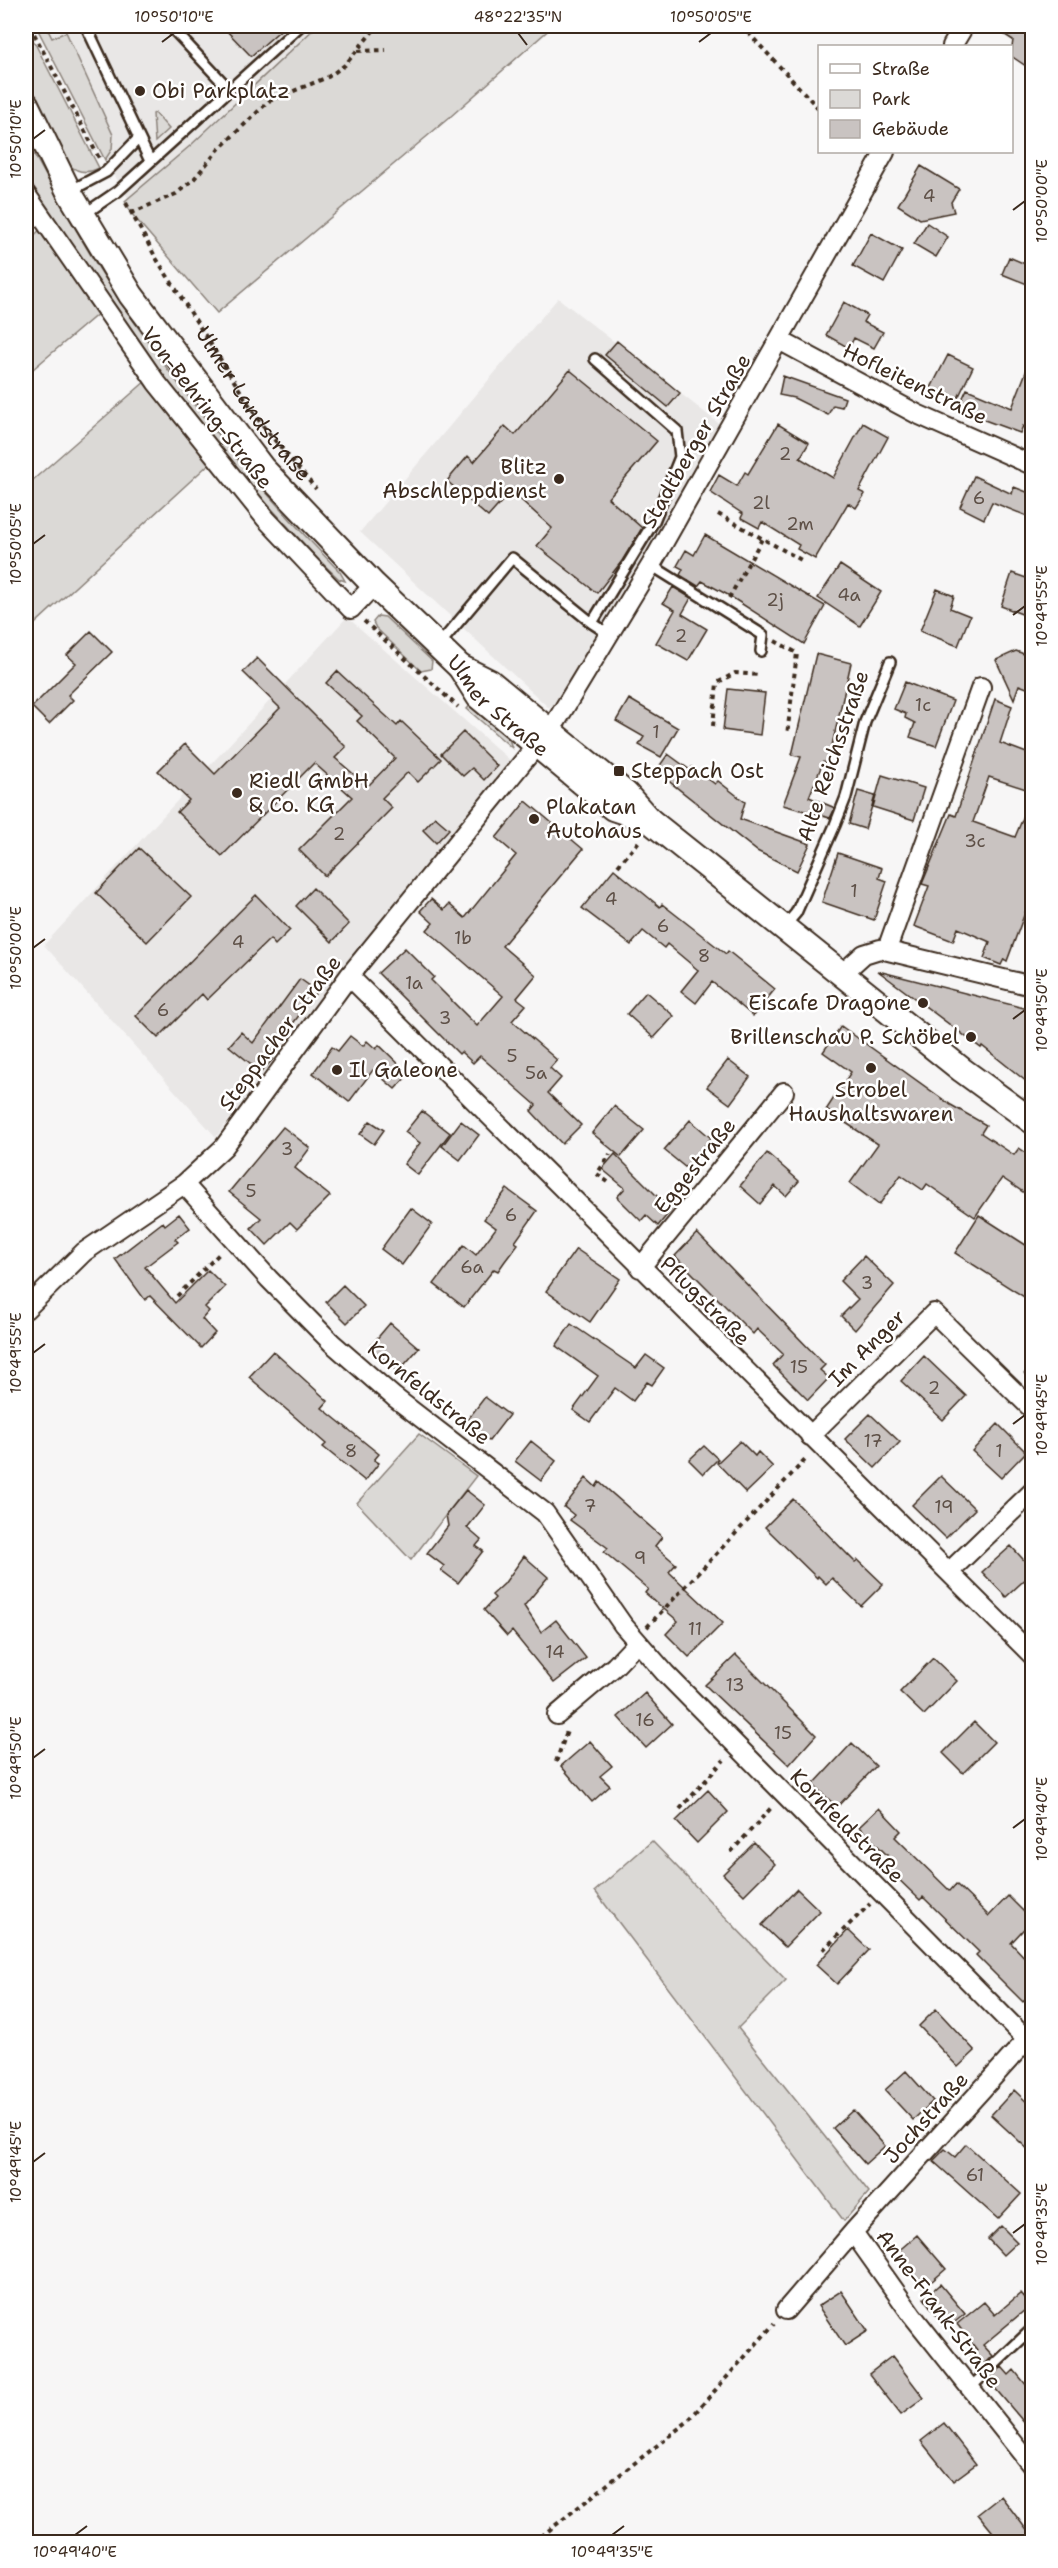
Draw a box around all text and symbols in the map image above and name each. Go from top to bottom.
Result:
text: 10°50'10"E [134,7,214,27]
text: 48°22'35"N [474,7,562,27]
text: 10°50'05"E [670,7,752,27]
legend [818,45,1013,153]
text: Straße [872,57,930,81]
place label: Obi Parkplatz [152,77,290,105]
marker: Obi Parkplatz [133,84,147,98]
text: Park [872,87,911,111]
text: 10°50'10"E [6,99,26,179]
text: Gebäude [872,117,949,141]
text: 10°50'00"E [1032,159,1052,243]
house number: 4 [923,184,935,208]
street label: Von-Behring-Straße [135,321,279,495]
street label: Ulmer Landstraße [189,321,317,487]
street label: Hofleitenstraße [838,337,992,431]
street label: Stadtberger Straße [635,349,757,533]
house number: 2 [779,442,791,466]
place label: Blitz Abschleppdienst [382,453,547,505]
marker: Blitz Abschleppdienst [552,472,566,486]
house number: 6 [973,486,985,510]
house number: 2l [752,491,771,515]
text: 10°50'05"E [6,503,26,585]
house number: 2m [786,512,814,536]
text: 10°49'55"E [1032,565,1052,647]
house number: 4a [837,583,861,607]
house number: 2j [766,588,784,612]
house number: 2 [675,624,687,648]
street label: Ulmer Straße [441,648,555,763]
street label: Alte Reichsstraße [791,667,875,845]
house number: 1c [915,693,931,717]
house number: 1 [652,720,660,744]
place label: Steppach Ost [631,757,764,785]
marker: Steppach Ost [612,764,626,778]
place label: Riedl GmbH & Co. KG [249,767,369,819]
marker: Riedl GmbH & Co. KG [230,786,244,800]
place label: Plakatan Autohaus [546,793,642,845]
marker: Plakatan Autohaus [527,812,541,826]
house number: 2 [333,822,345,846]
house number: 3c [964,829,986,853]
house number: 1 [850,879,858,903]
house number: 4 [605,887,617,911]
text: 10°50'00"E [6,906,26,990]
house number: 6 [657,914,669,938]
house number: 1b [454,926,472,950]
house number: 4 [232,930,244,954]
house number: 8 [698,944,710,968]
street label: Steppacher Straße [212,950,348,1116]
text: 10°49'50"E [1032,968,1052,1052]
house number: 1a [405,971,423,995]
place label: Eiscafe Dragone [748,989,911,1017]
marker: Eiscafe Dragone [916,996,930,1010]
house number: 6 [157,998,169,1022]
house number: 3 [439,1006,451,1030]
place label: Brillenschau P. Schöbel [730,1023,960,1051]
marker: Brillenschau P. Schöbel [964,1030,978,1044]
house number: 5 [506,1044,518,1068]
place label: Il Galeone [349,1056,458,1084]
house number: 5a [525,1061,547,1085]
marker: Strobel Haushaltswaren [864,1061,878,1075]
marker: Il Galeone [330,1063,344,1077]
place label: Strobel Haushaltswaren [789,1076,954,1128]
street label: Eggestraße [648,1112,742,1220]
house number: 3 [281,1137,293,1161]
house number: 5 [245,1179,257,1203]
house number: 6 [505,1203,517,1227]
street label: Pflugstraße [654,1250,756,1352]
house number: 6a [460,1255,484,1279]
house number: 3 [861,1271,873,1295]
street label: Im Anger [822,1303,912,1393]
text: 10°49'55"E [6,1312,26,1394]
street label: Kornfeldstraße [362,1335,496,1451]
house number: 15 [790,1355,808,1379]
text: 10°49'45"E [1032,1374,1052,1456]
house number: 2 [928,1376,940,1400]
house number: 17 [863,1429,883,1453]
house number: 8 [345,1439,357,1463]
house number: 1 [995,1439,1003,1463]
house number: 7 [584,1494,596,1518]
house number: 19 [934,1495,954,1519]
house number: 9 [634,1546,646,1570]
house number: 11 [688,1617,702,1641]
house number: 14 [545,1640,565,1664]
house number: 13 [725,1673,745,1697]
house number: 16 [635,1708,655,1732]
text: 10°49'50"E [6,1716,26,1800]
house number: 15 [774,1721,792,1745]
street label: Kornfeldstraße [784,1763,910,1889]
text: 10°49'40"E [1032,1777,1052,1861]
street label: Jochstraße [877,2066,975,2170]
text: 10°49'45"E [6,2121,26,2203]
house number: 61 [966,2163,984,2187]
text: 10°49'35"E [1032,2183,1052,2265]
street label: Anne-Frank-Straße [870,2224,1008,2394]
text: 10°49'40"E [33,2542,117,2562]
text: 10°49'35"E [571,2542,653,2562]

